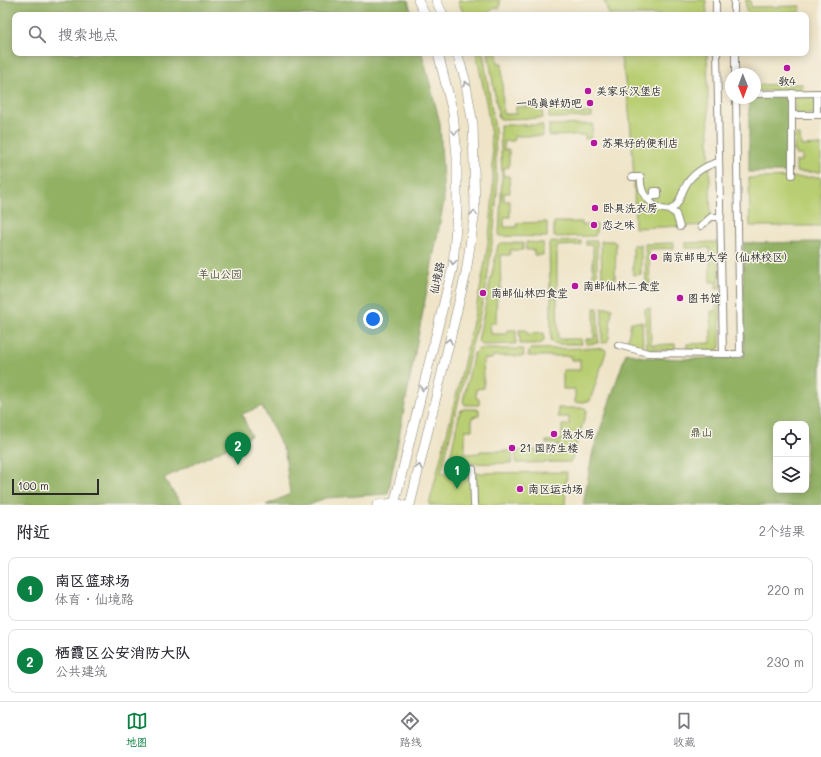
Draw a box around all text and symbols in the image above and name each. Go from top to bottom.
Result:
search box [12,12,809,56]
icon: search [26,23,48,45]
text: 搜索地点 [58,24,118,44]
marker: 教4 [782,63,792,73]
north arrow [725,68,761,104]
place label: 教4 [778,73,796,88]
one-way arrow [463,81,471,87]
place label: 美家乐汉堡店 [596,83,662,98]
marker: 美家乐汉堡店 [583,86,593,96]
place label: 一鸣真鲜奶吧 [516,95,582,110]
marker: 一鸣真鲜奶吧 [585,98,595,108]
one-way arrow [450,129,459,135]
place label: 苏果好的便利店 [602,135,679,150]
marker: 苏果好的便利店 [589,138,599,148]
place label: 卧具洗衣房 [603,200,658,215]
marker: 卧具洗衣房 [590,203,600,213]
one-way arrow [470,210,479,216]
place label: 恋之味 [602,217,635,232]
marker: 恋之味 [589,220,599,230]
place label: 南京邮电大学（仙林校区） [662,249,794,264]
marker: 南京邮电大学（仙林校区） [649,252,659,262]
one-way arrow [449,259,458,265]
street label: 仙境路 [426,260,447,296]
park label: 羊山公园 [198,266,242,281]
place label: 南邮仙林二食堂 [583,278,660,293]
marker: 南邮仙林二食堂 [570,281,580,291]
place label: 南邮仙林四食堂 [491,285,568,300]
marker: 南邮仙林四食堂 [478,288,488,298]
place label: 图书馆 [688,290,721,305]
marker: 图书馆 [675,293,685,303]
your location [363,309,383,329]
one-way arrow [444,337,453,344]
one-way arrow [419,384,428,391]
map controls [773,421,809,493]
button: locate [773,421,809,457]
park label: 鼎山 [690,424,712,439]
place label: 热水房 [562,426,595,441]
marker: 热水房 [549,429,559,439]
pin: 2 [225,432,251,465]
place label: 21 国防生楼 [520,440,579,455]
marker: 21 国防生楼 [507,443,517,453]
pin: 1 [444,456,470,489]
button: layers [773,457,809,493]
one-way arrow [414,464,422,470]
scale bar [12,477,99,496]
text: 100 m [18,478,49,493]
place label: 南区运动场 [528,481,583,496]
marker: 南区运动场 [515,484,525,494]
text: 附近 [16,520,50,542]
text: 2个结果 [759,522,805,539]
text: 南区篮球场 [55,570,130,590]
text: 1 [27,581,33,598]
text: 220 m [767,581,804,598]
text: 体育 · 仙境路 [55,590,134,607]
text: 栖霞区公安消防大队 [55,642,190,662]
text: 2 [26,653,34,670]
text: 230 m [767,653,804,670]
text: 公共建筑 [55,662,107,679]
tab: 地图 [126,710,148,749]
tab: 路线 [399,710,421,749]
tab: 收藏 [673,710,695,749]

